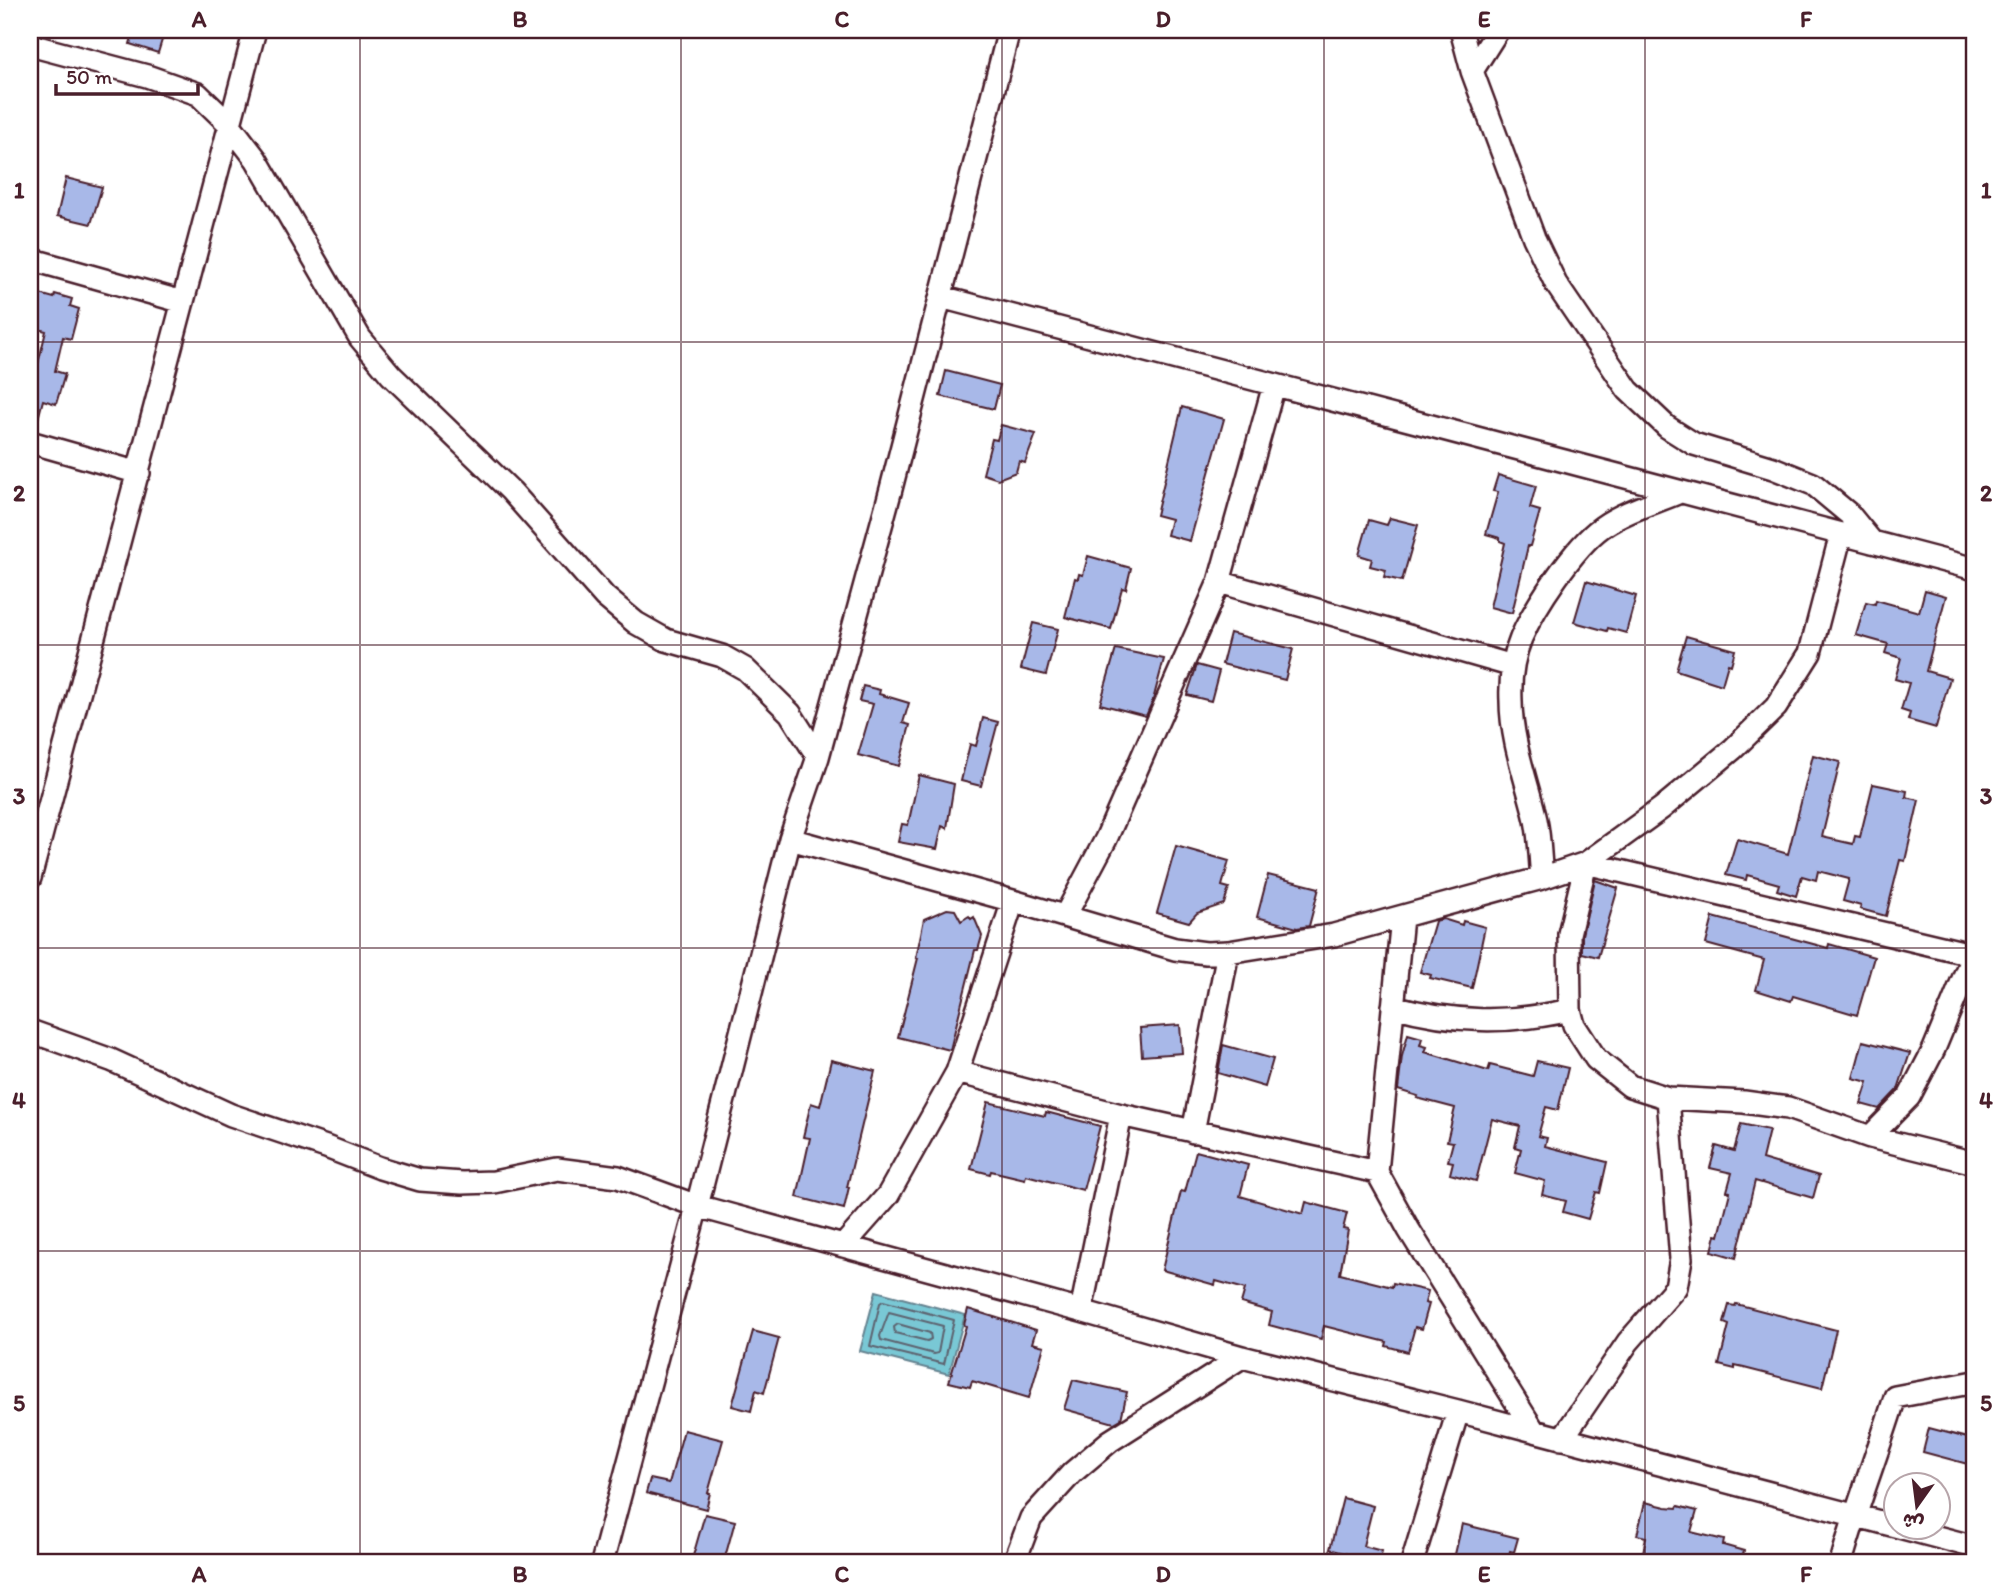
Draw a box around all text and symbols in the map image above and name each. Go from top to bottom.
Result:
text: A [191,5,207,33]
text: B [513,5,528,33]
text: C [835,5,850,33]
text: D [1155,5,1171,33]
text: E [1478,5,1491,33]
text: F [1800,5,1813,33]
scale bar [56,52,198,96]
text: 50 m [66,64,113,89]
text: 1 [14,176,25,204]
text: 1 [1981,176,1992,204]
text: 2 [13,479,26,507]
text: 2 [1980,479,1993,507]
text: 3 [13,782,26,810]
text: 3 [1980,782,1993,810]
text: 4 [12,1086,26,1114]
text: 4 [1979,1086,1993,1114]
text: 5 [13,1389,25,1417]
text: 5 [1980,1389,1992,1417]
north arrow [1882,1470,1952,1540]
text: ش [1900,1508,1926,1536]
text: A [191,1560,207,1588]
text: B [513,1560,528,1588]
text: C [835,1560,850,1588]
text: D [1155,1560,1171,1588]
text: E [1478,1560,1491,1588]
text: F [1800,1560,1813,1588]

